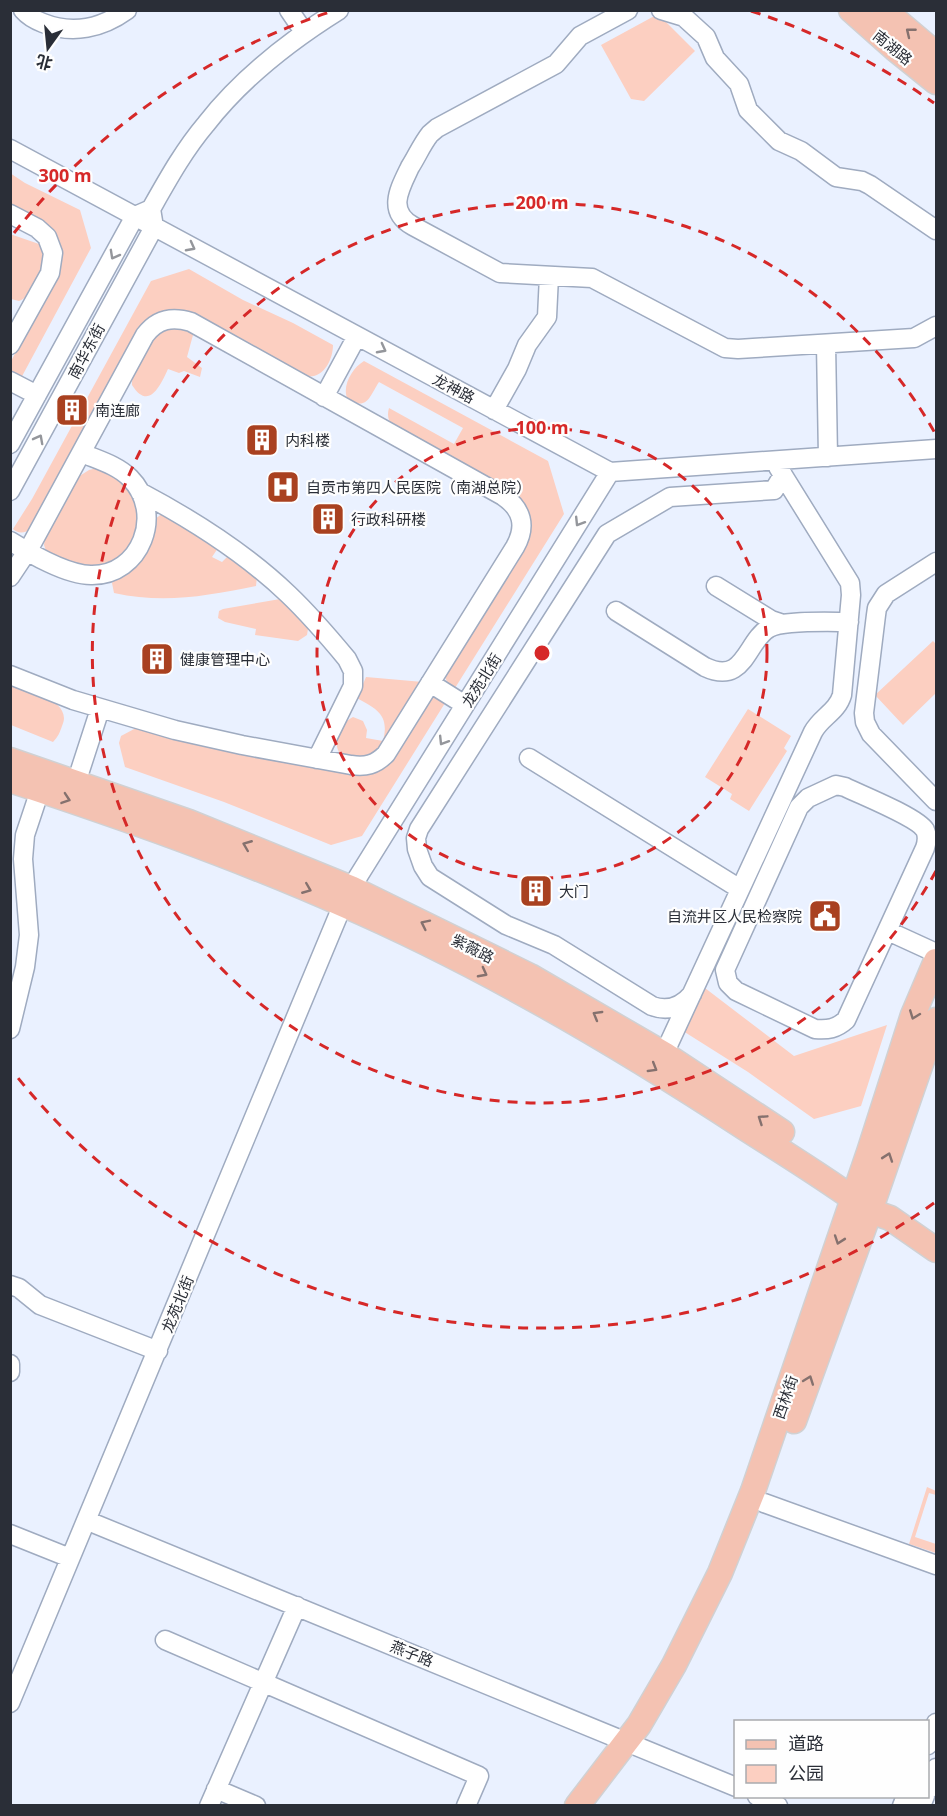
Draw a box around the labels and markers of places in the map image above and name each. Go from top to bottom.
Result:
building icon: 南连廊 [54,392,90,428]
place label: 南连廊 [95,400,140,420]
building icon: 内科楼 [244,422,280,458]
place label: 内科楼 [285,430,330,450]
hospital icon: 自贡市第四人民医院（南湖总院） [265,469,301,505]
place label: 自贡市第四人民医院（南湖总院） [306,477,531,497]
building icon: 行政科研楼 [310,501,346,537]
place label: 行政科研楼 [351,509,426,529]
building icon: 健康管理中心 [139,641,175,677]
centre of rings [532,643,552,663]
place label: 健康管理中心 [180,649,270,669]
building icon: 大门 [518,873,554,909]
place label: 大门 [559,881,589,901]
public building icon: 自流井区人民检察院 [807,898,843,934]
place label: 自流井区人民检察院 [667,906,802,926]

